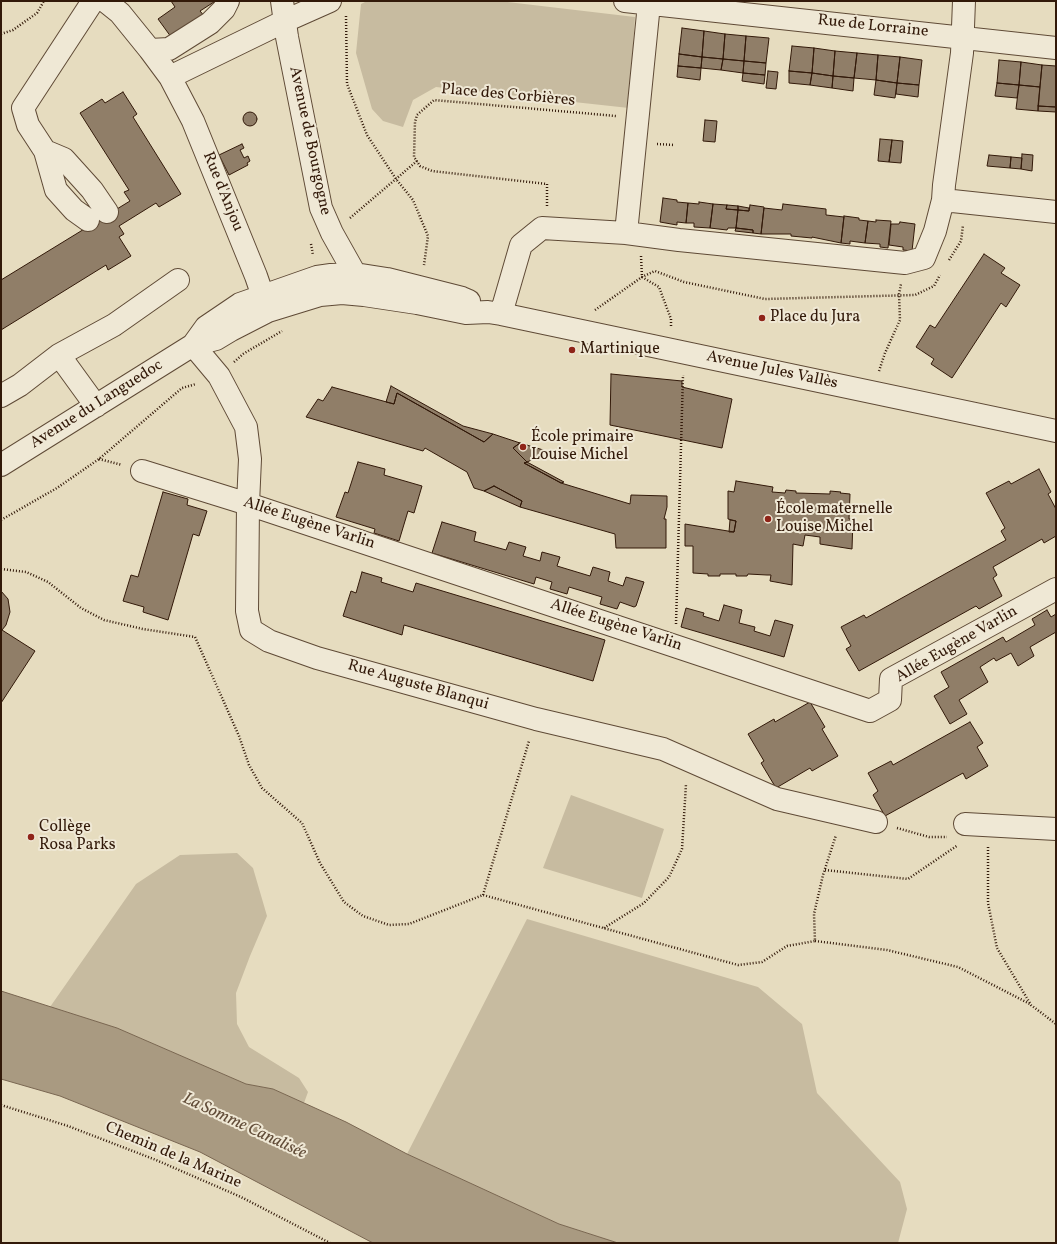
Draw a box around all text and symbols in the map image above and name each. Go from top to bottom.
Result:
street label: Rue de Lorraine [817,12,929,42]
street label: Avenue de Bourgogne [284,65,334,217]
street label: Place des Corbières [440,81,576,111]
street label: Rue d'Anjou [197,149,247,235]
place label: Place du Jura [770,308,860,328]
marker: Place du Jura [757,313,767,323]
place label: Martinique [580,340,660,360]
marker: Martinique [567,345,577,355]
street label: Avenue Jules Vallès [705,348,839,394]
street label: Avenue du Languedoc [27,356,167,454]
place label: École primaire Louise Michel [531,428,634,466]
marker: École primaire Louise Michel [518,442,528,452]
street label: Allée Eugène Varlin [241,494,377,554]
place label: École maternelle Louise Michel [776,500,893,538]
marker: École maternelle Louise Michel [763,514,773,524]
street label: Allée Eugène Varlin [548,596,684,656]
street label: Allée Eugène Varlin [893,602,1021,688]
street label: Rue Auguste Blanqui [345,657,491,715]
place label: Collège Rosa Parks [39,818,116,856]
marker: Collège Rosa Parks [26,832,36,842]
water label: La Somme Canalisée [179,1089,309,1165]
street label: Chemin de la Marine [102,1119,244,1193]

